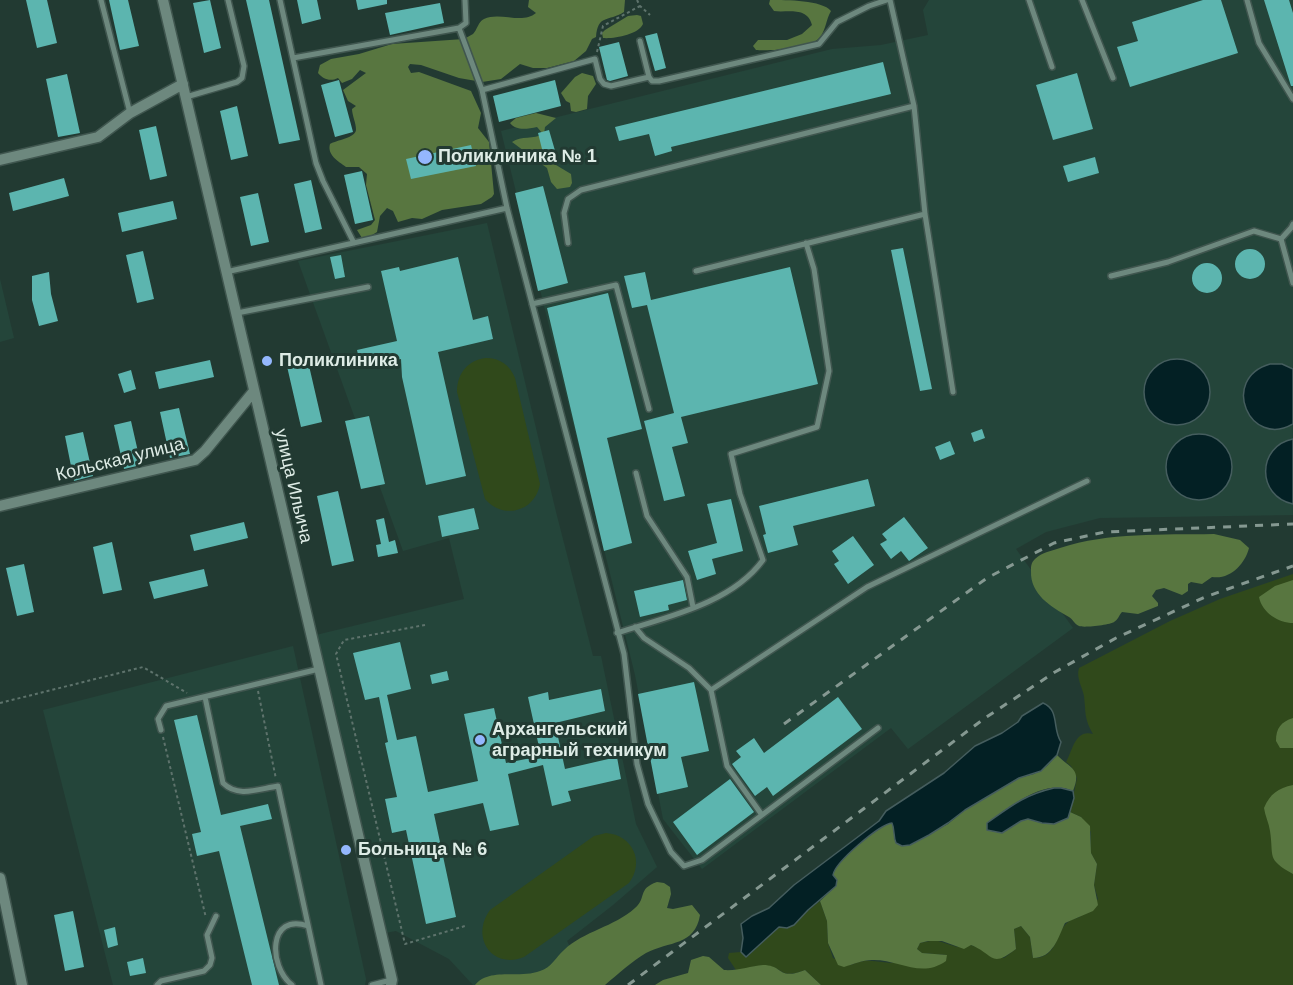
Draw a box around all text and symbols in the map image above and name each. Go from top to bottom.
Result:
place label: Поликлиника № 1 [438,146,597,168]
marker: Поликлиника № 1 [416,148,434,166]
place label: Поликлиника [279,350,398,372]
marker: Поликлиника [260,354,274,368]
street label: улица Ильича [269,427,317,545]
street label: Кольская улица [54,434,186,486]
place label: Архангельский аграрный техникум [492,719,666,762]
marker: Архангельский аграрный техникум [473,733,487,747]
place label: Больница № 6 [358,839,487,861]
marker: Больница № 6 [339,843,353,857]

